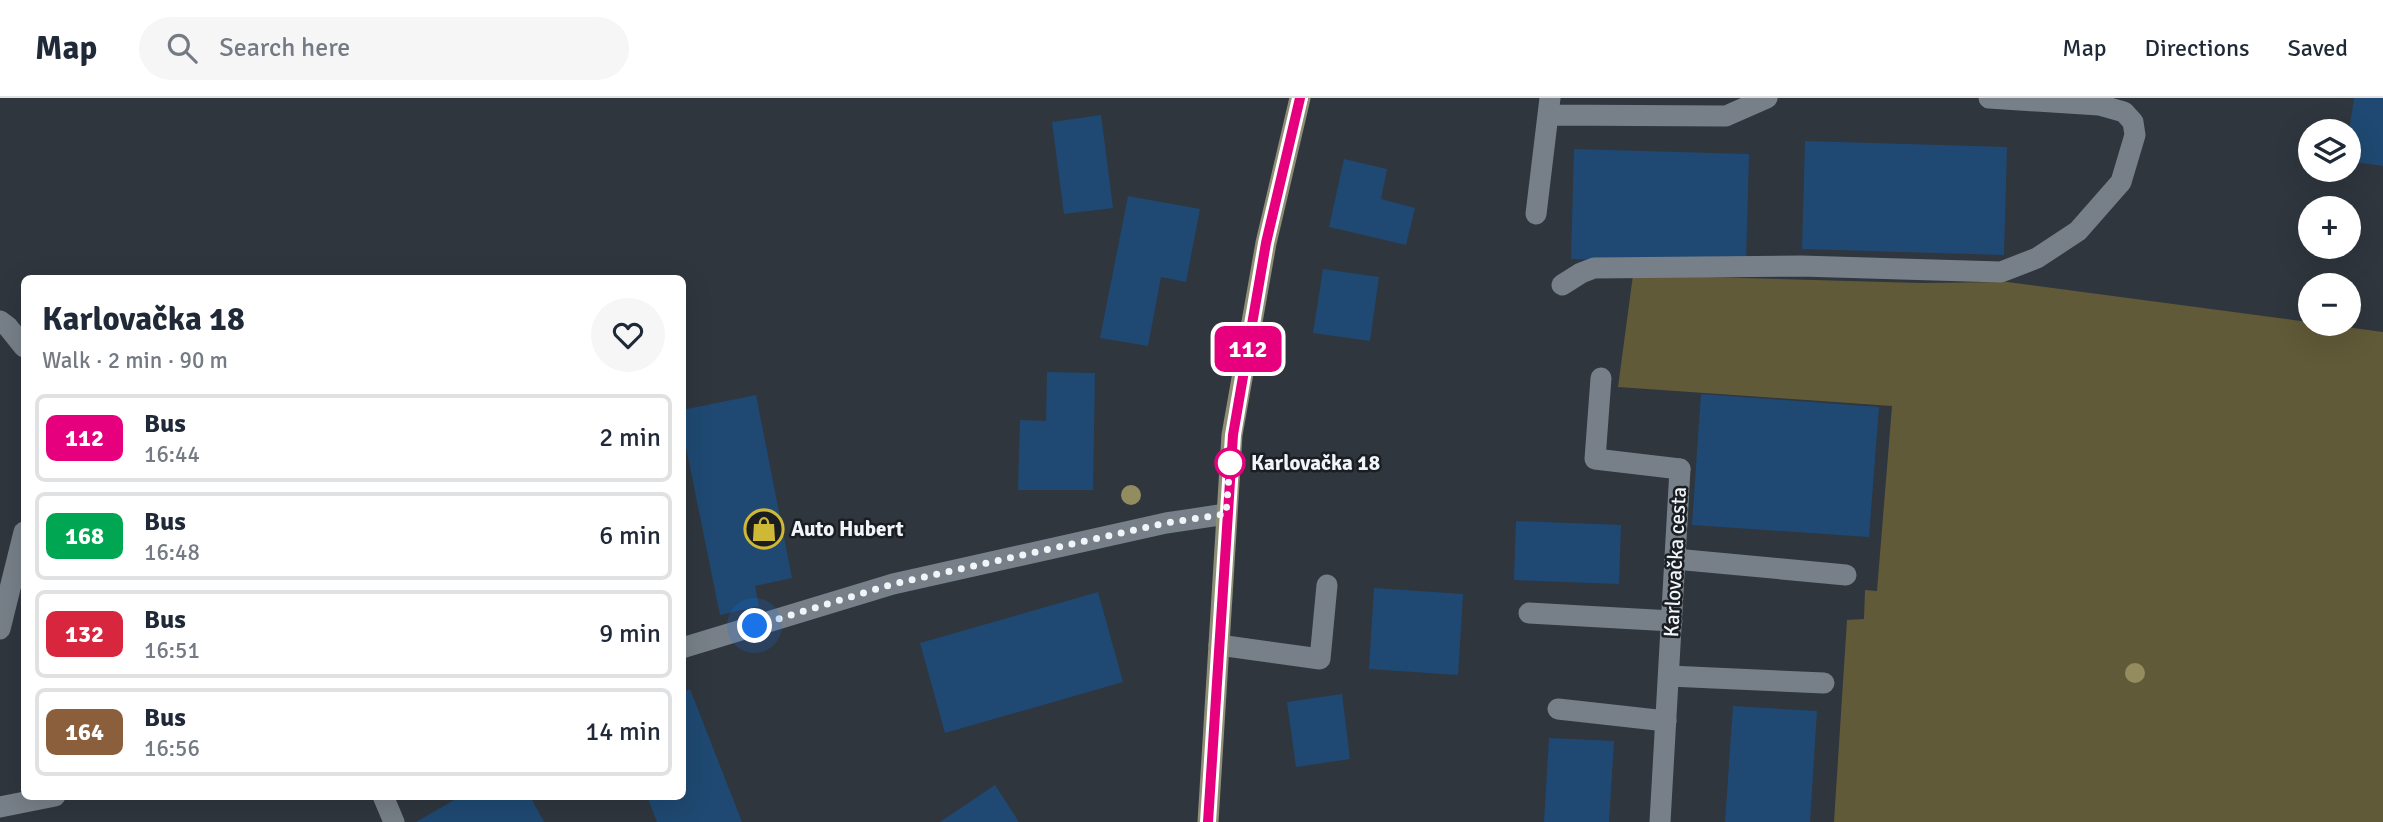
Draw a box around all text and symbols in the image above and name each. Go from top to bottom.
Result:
search box [139,17,629,80]
text: Map [35,28,97,69]
icon: search [163,29,201,67]
text: Search here [219,32,350,64]
text: Map [2062,33,2107,63]
text: Directions [2145,33,2250,63]
text: Saved [2288,33,2348,63]
map controls [2298,119,2361,336]
button: layers [2298,119,2361,182]
button: + [2298,196,2361,259]
button: − [2298,273,2361,336]
button: heart [591,298,665,372]
text: Karlovačka 18 [42,299,245,340]
line badge: 112 [1208,326,1288,372]
text: 112 [1229,334,1267,364]
text: Walk · 2 min · 90 m [42,346,228,375]
text: Bus [144,408,186,440]
text: 2 min [599,422,661,454]
text: 112 [65,423,104,453]
text: 16:44 [144,440,200,469]
marker: Karlovačka 18 [1215,448,1245,478]
place label: Karlovačka 18 [1251,450,1380,476]
street label: Karlovačka cesta [1658,486,1692,638]
text: Bus [144,506,186,538]
shop icon: Auto Hubert [743,508,785,550]
place label: Auto Hubert [791,516,904,542]
text: 6 min [599,520,661,552]
text: 168 [65,521,104,551]
text: 16:48 [144,538,200,567]
text: Bus [144,604,186,636]
your location [737,608,772,643]
text: 9 min [599,618,661,650]
text: 132 [65,619,104,649]
text: 16:51 [144,636,200,665]
text: Bus [144,702,186,734]
text: 14 min [585,716,661,748]
text: 164 [65,717,104,747]
text: 16:56 [144,734,200,763]

